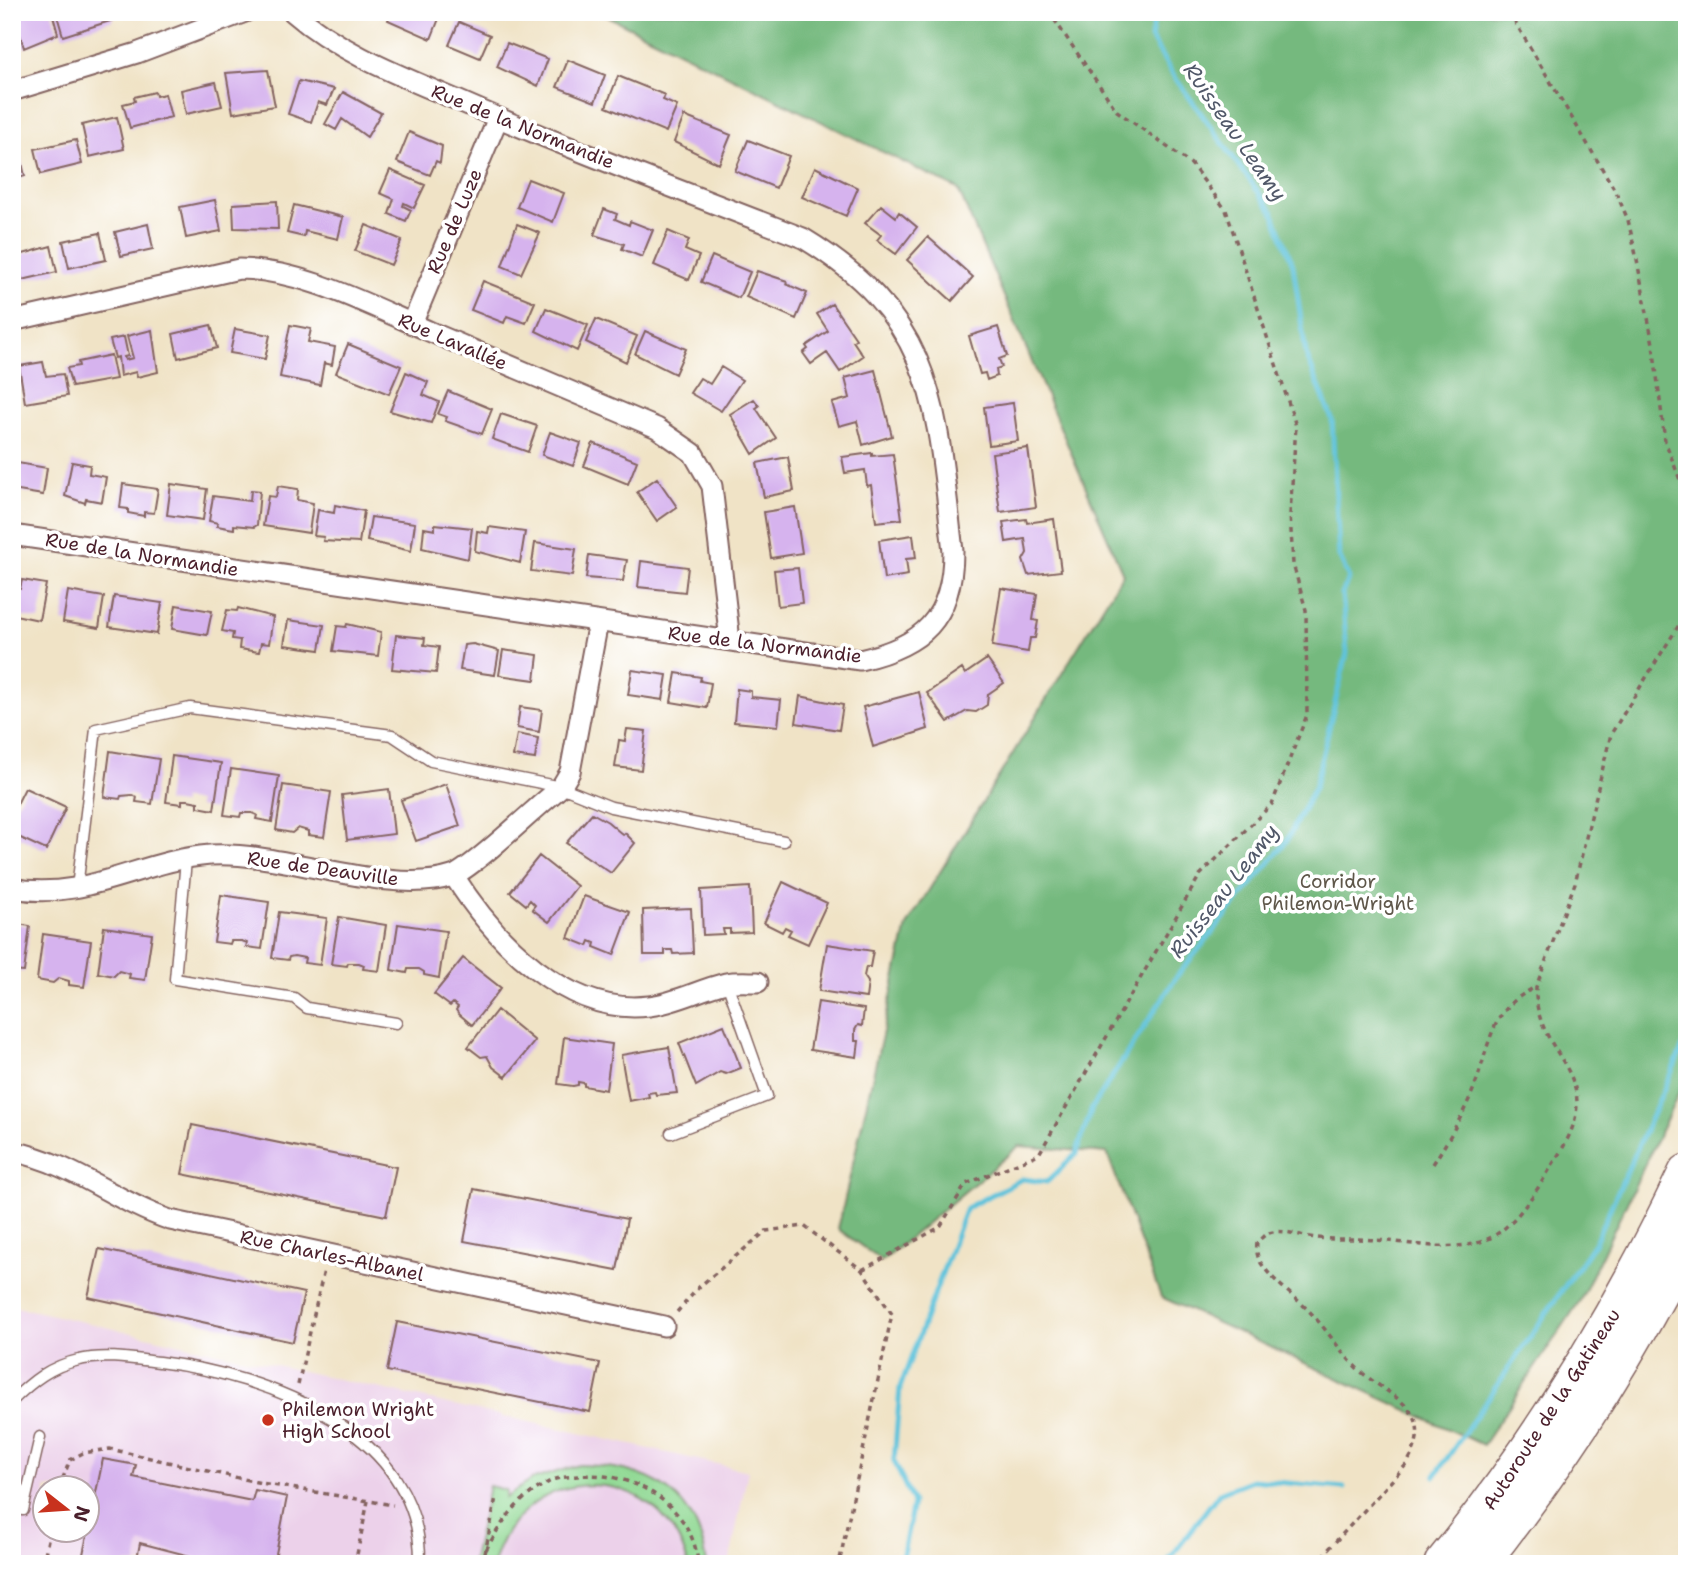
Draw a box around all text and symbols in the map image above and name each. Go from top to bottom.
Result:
water label: Ruisseau Leamy [1177,57,1293,207]
street label: Rue de la Normandie [428,78,618,175]
street label: Rue de Luze [421,165,488,277]
street label: Rue Lavallée [394,307,511,376]
street label: Rue de la Normandie [44,527,240,582]
street label: Rue de la Normandie [667,620,863,669]
water label: Ruisseau Leamy [1163,818,1285,964]
street label: Rue de Deauville [246,845,400,891]
park label: Corridor Philemon-Wright [1262,869,1414,916]
street label: Rue Charles-Albanel [238,1224,426,1287]
street label: Autoroute de la Gatineau [1477,1304,1626,1515]
place label: Philemon Wright High School [282,1397,434,1444]
marker: Philemon Wright High School [260,1412,276,1428]
north arrow [32,1474,102,1544]
text: N [68,1503,96,1525]

